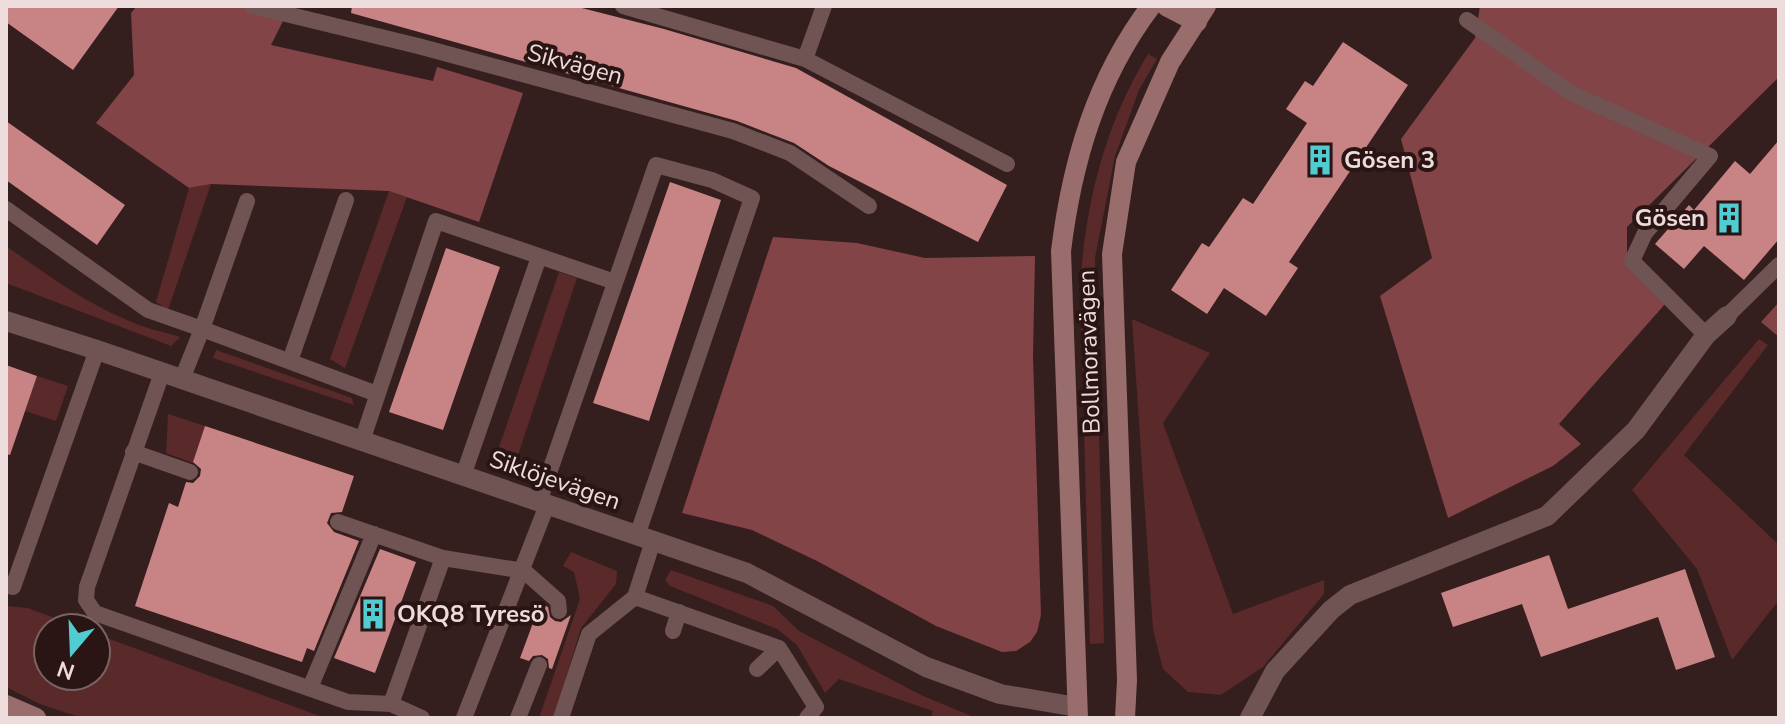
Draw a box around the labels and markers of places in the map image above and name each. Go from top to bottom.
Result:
building icon: Gösen 3 [1303,143,1337,177]
place label: Gösen 3 [1344,144,1435,176]
building icon: Gösen [1712,201,1746,235]
place label: Gösen [1635,202,1705,234]
building icon: OKQ8 Tyresö [356,597,390,631]
place label: OKQ8 Tyresö [397,598,545,630]

